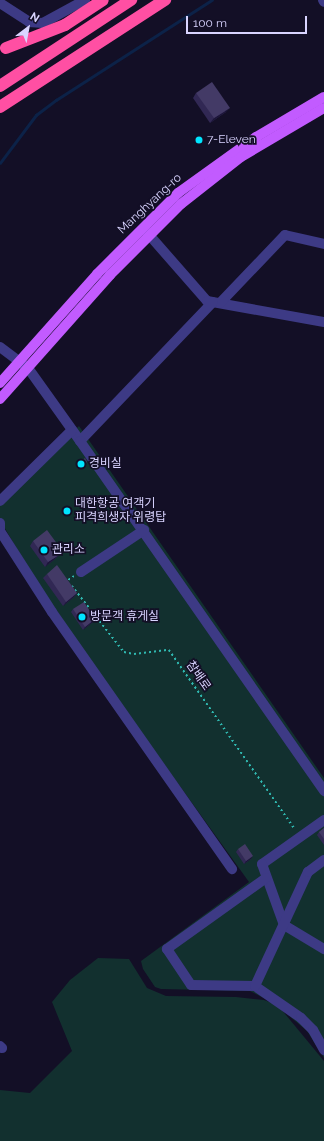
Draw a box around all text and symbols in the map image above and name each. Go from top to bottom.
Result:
north arrow [8,8,48,48]
scale bar [188,8,309,34]
text: N [28,10,42,25]
text: 100 m [193,16,227,30]
place label: 7-Eleven [207,133,256,147]
marker: 7-Eleven [194,135,204,145]
street label: Manghyang-ro [115,171,185,237]
place label: 경비실 [89,457,122,471]
marker: 경비실 [76,459,86,469]
place label: 대한항공 여객기 피격희생자 위령탑 [75,497,166,525]
marker: 대한항공 여객기 피격희생자 위령탑 [62,506,72,516]
place label: 관리소 [52,543,85,557]
marker: 관리소 [39,545,49,555]
place label: 방문객 휴게실 [90,610,159,624]
marker: 방문객 휴게실 [77,612,87,622]
street label: 참배로 [183,658,213,694]

